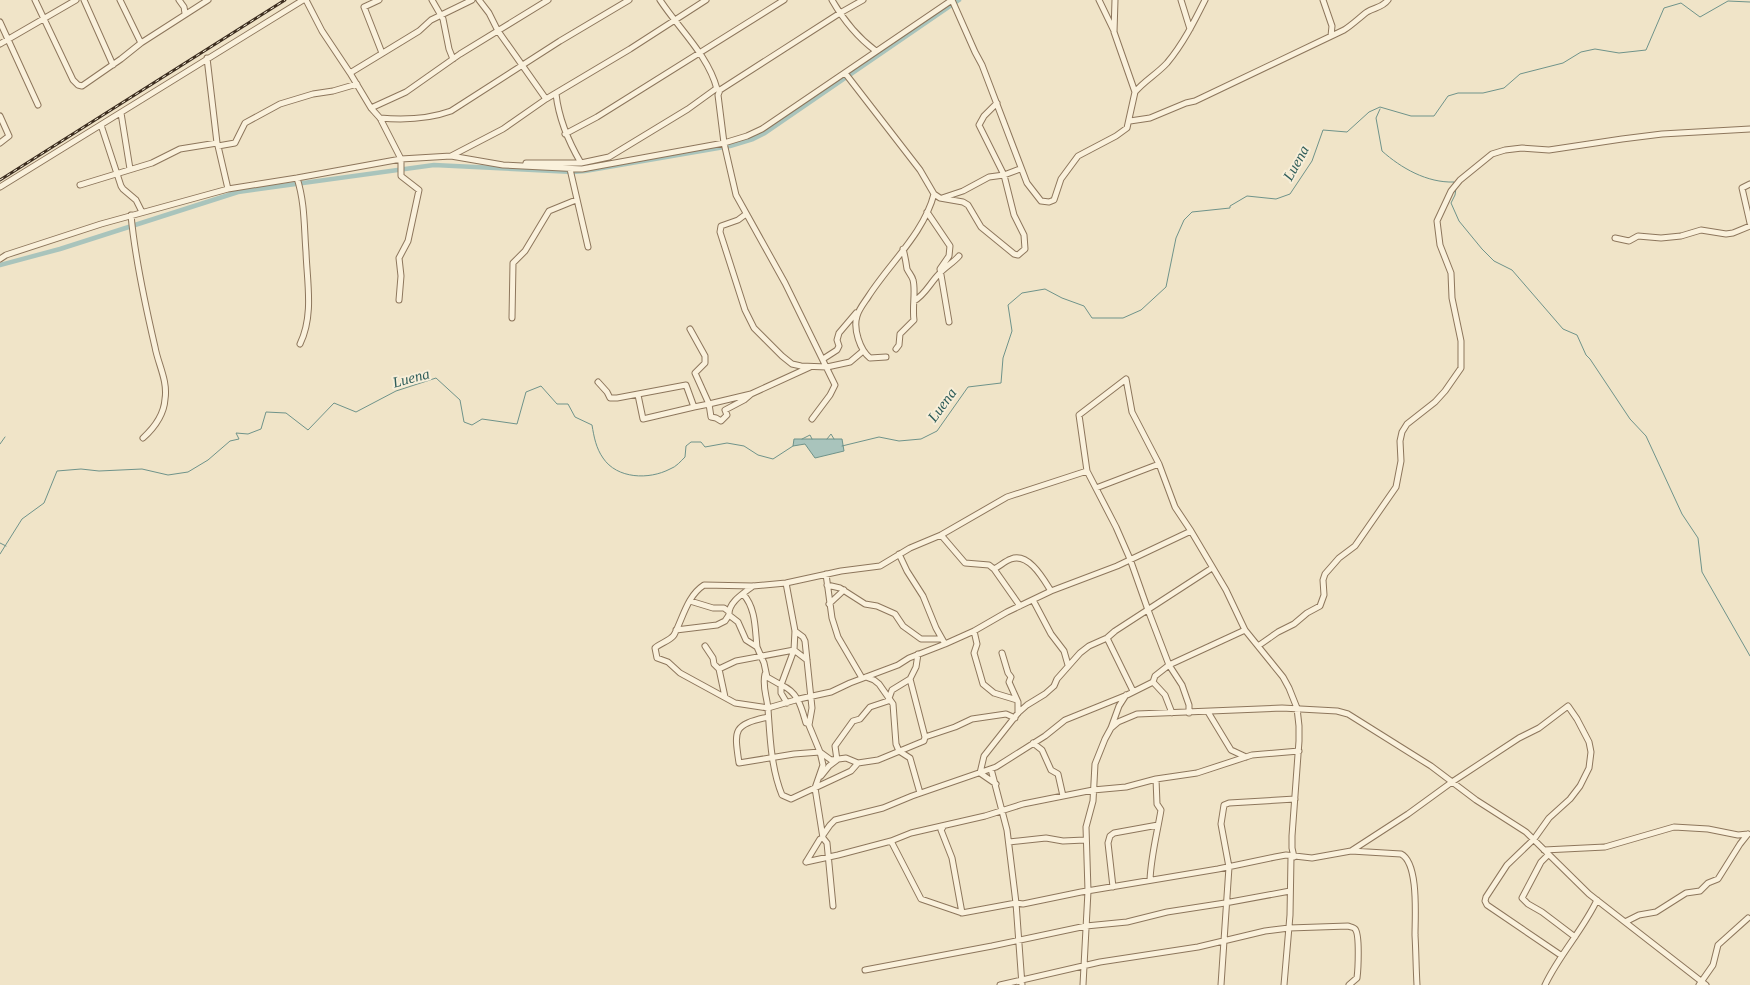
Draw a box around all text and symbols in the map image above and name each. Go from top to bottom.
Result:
water label: Luena [1279,143,1312,184]
water label: Luena [390,365,431,391]
water label: Luena [924,385,959,426]

